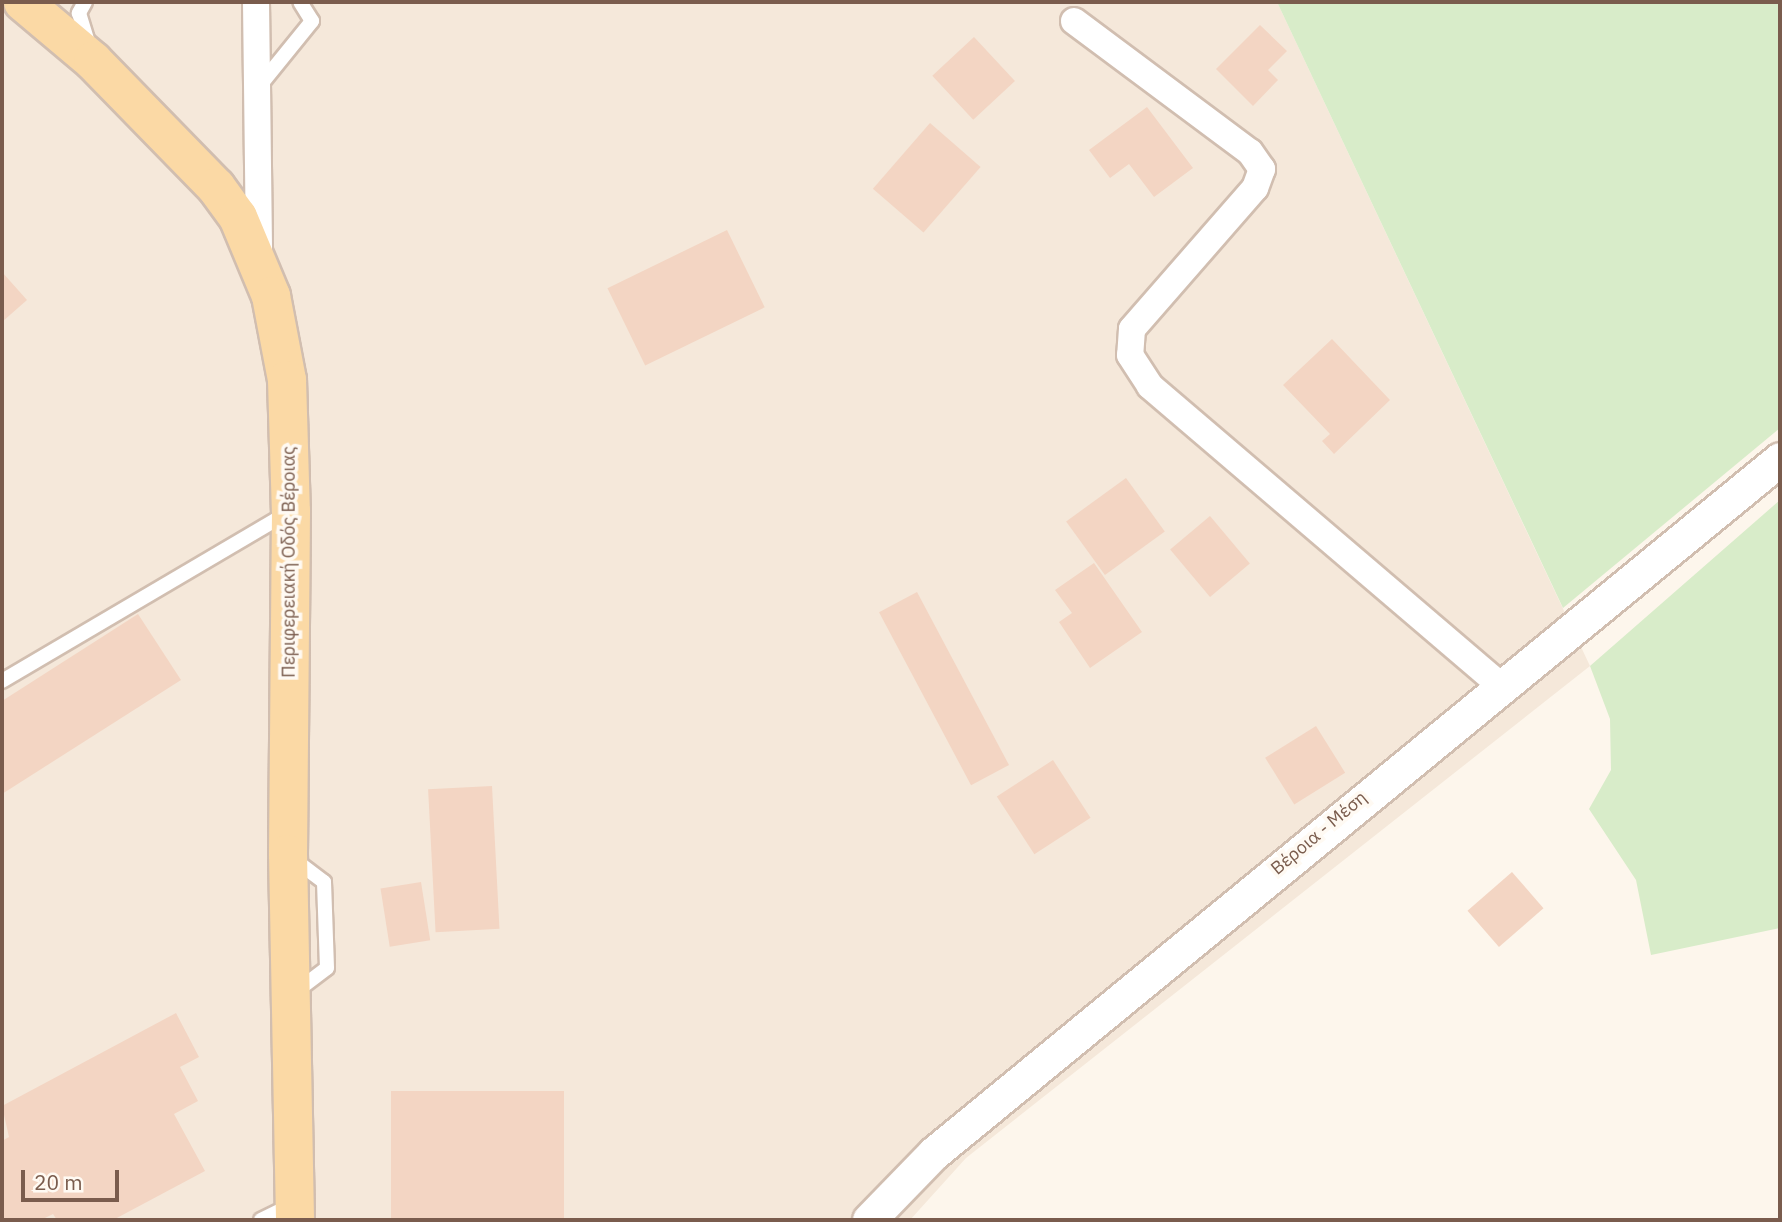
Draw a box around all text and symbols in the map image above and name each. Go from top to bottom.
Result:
street label: Περιφερειακή Οδός Βέροιας [278,446,300,678]
street label: Βέροια - Μέση [1267,787,1371,879]
scale bar [24,1156,122,1200]
text: 20 m [34,1168,83,1196]

